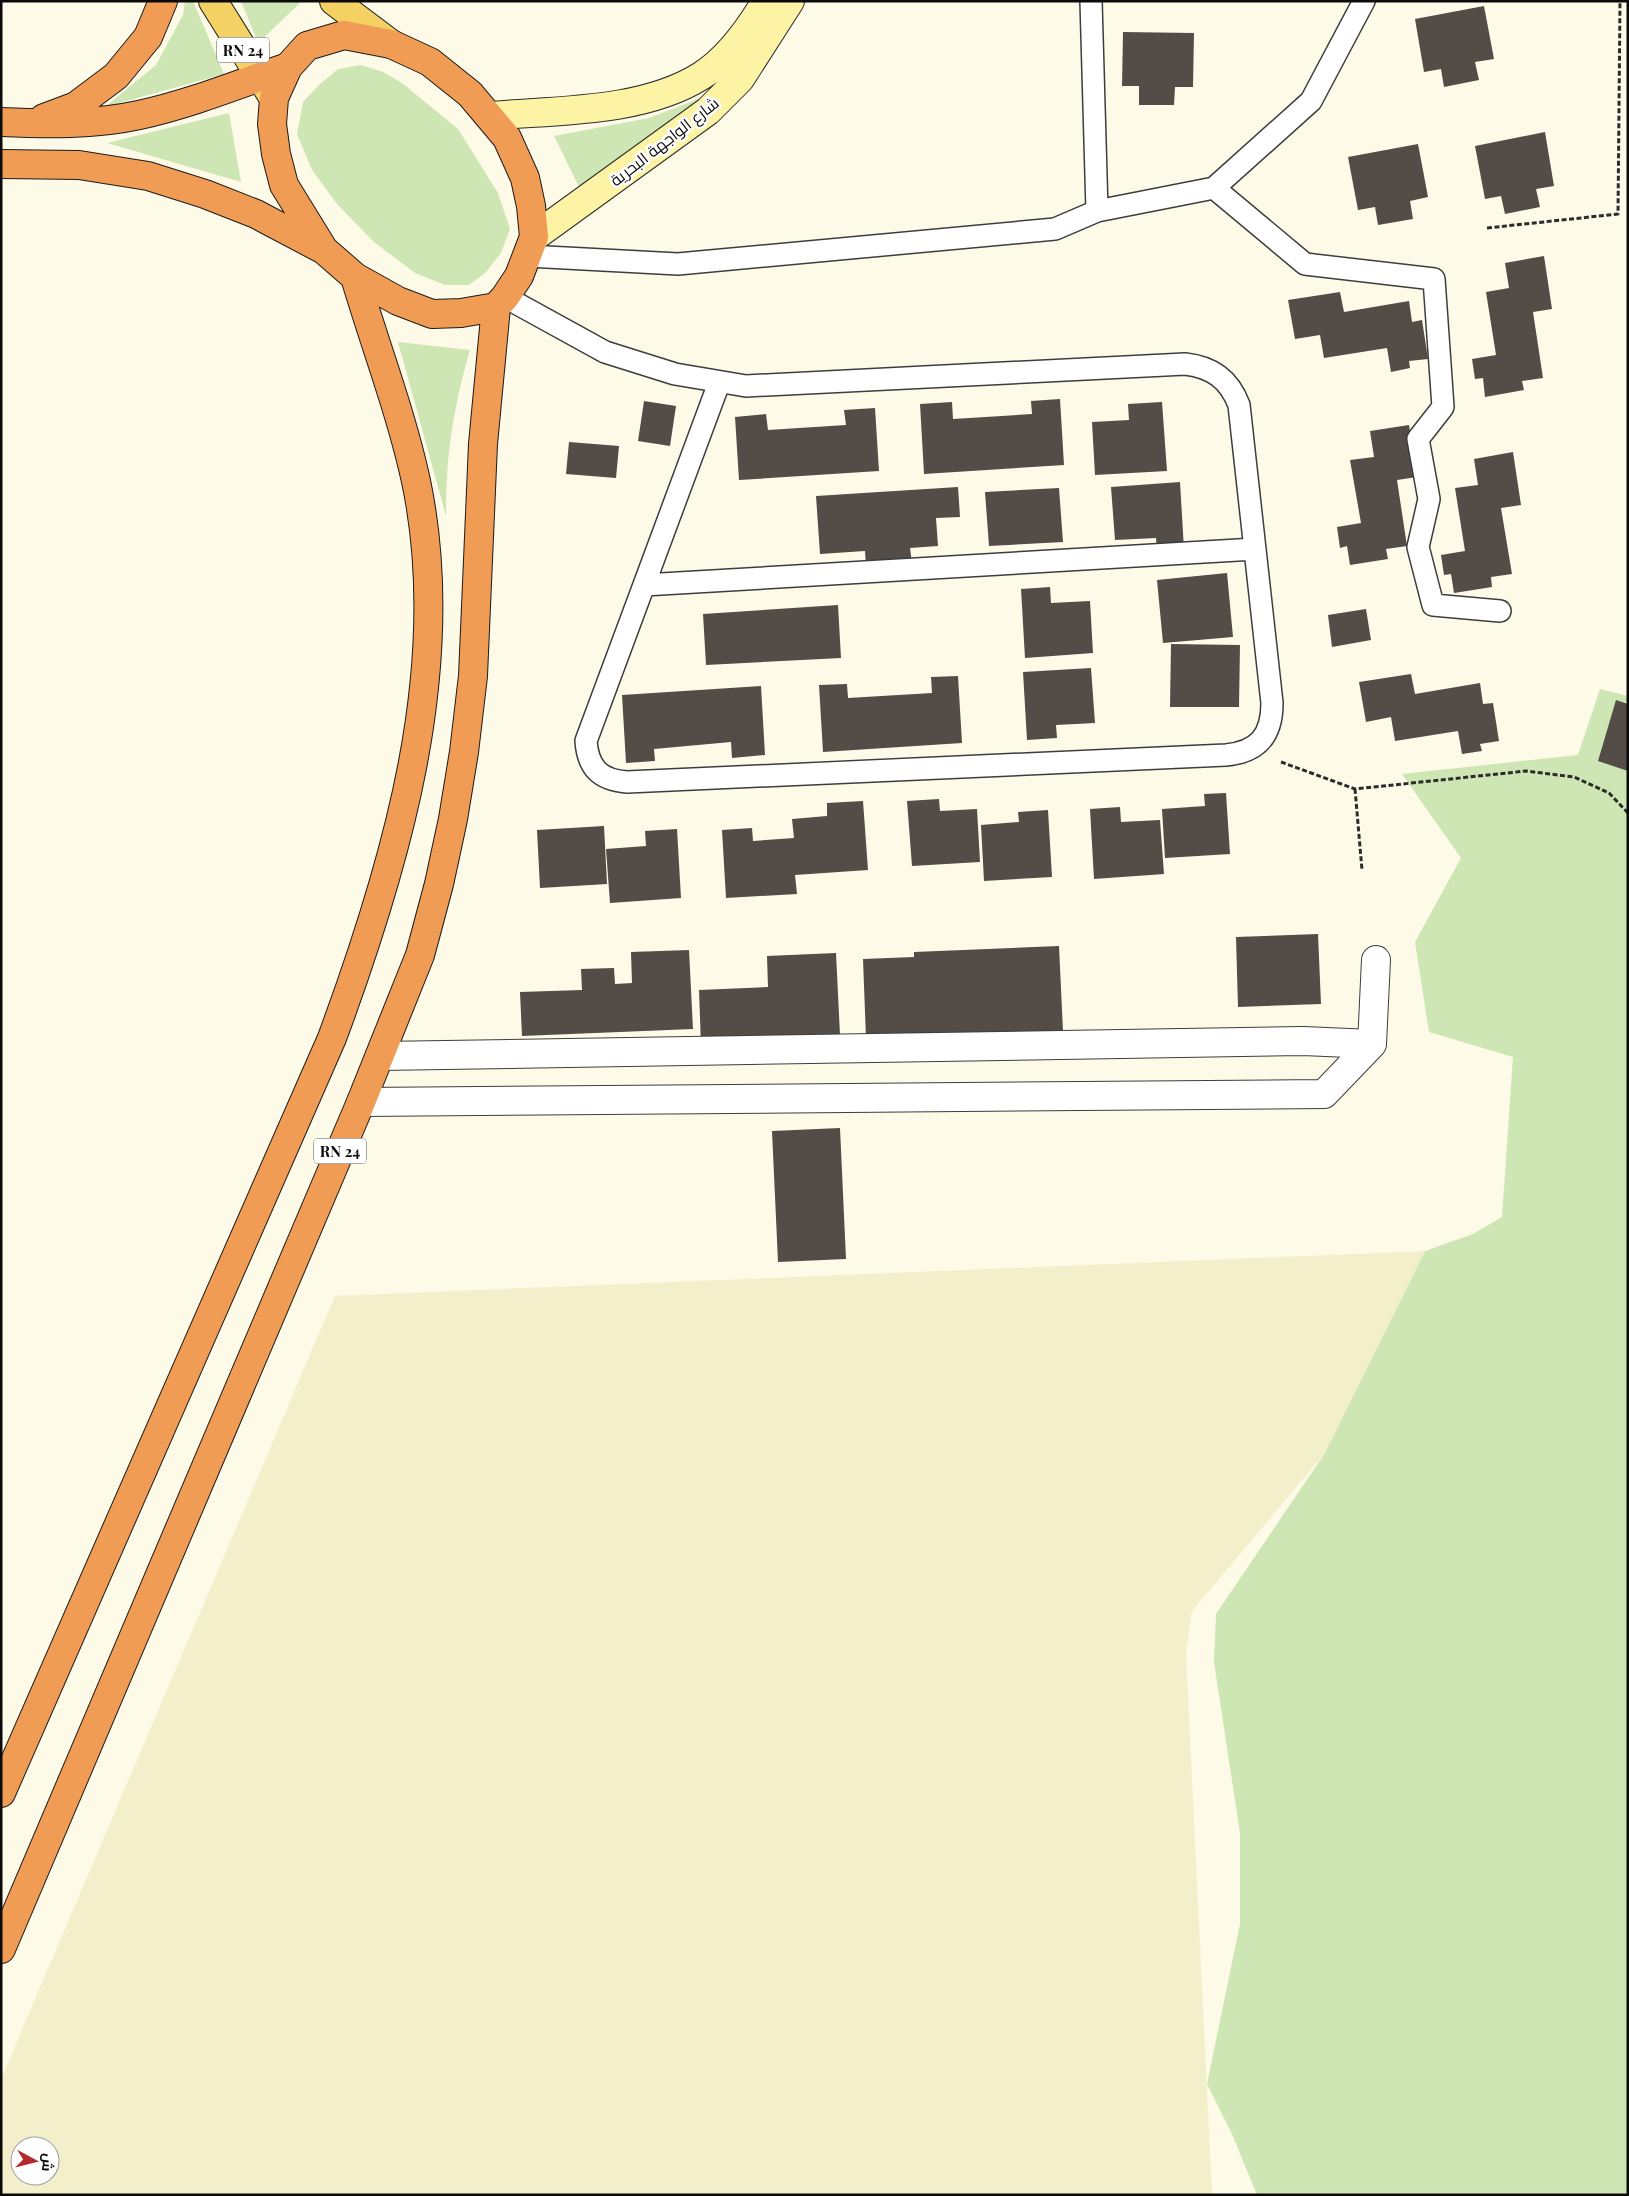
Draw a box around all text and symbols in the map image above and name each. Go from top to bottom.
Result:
road number: RN 24 [217,38,269,62]
street label: شارع الواجهة البحرية [605,92,724,192]
road number: RN 24 [314,1138,366,1164]
north arrow [10,2136,60,2186]
text: ش [38,2153,59,2173]

